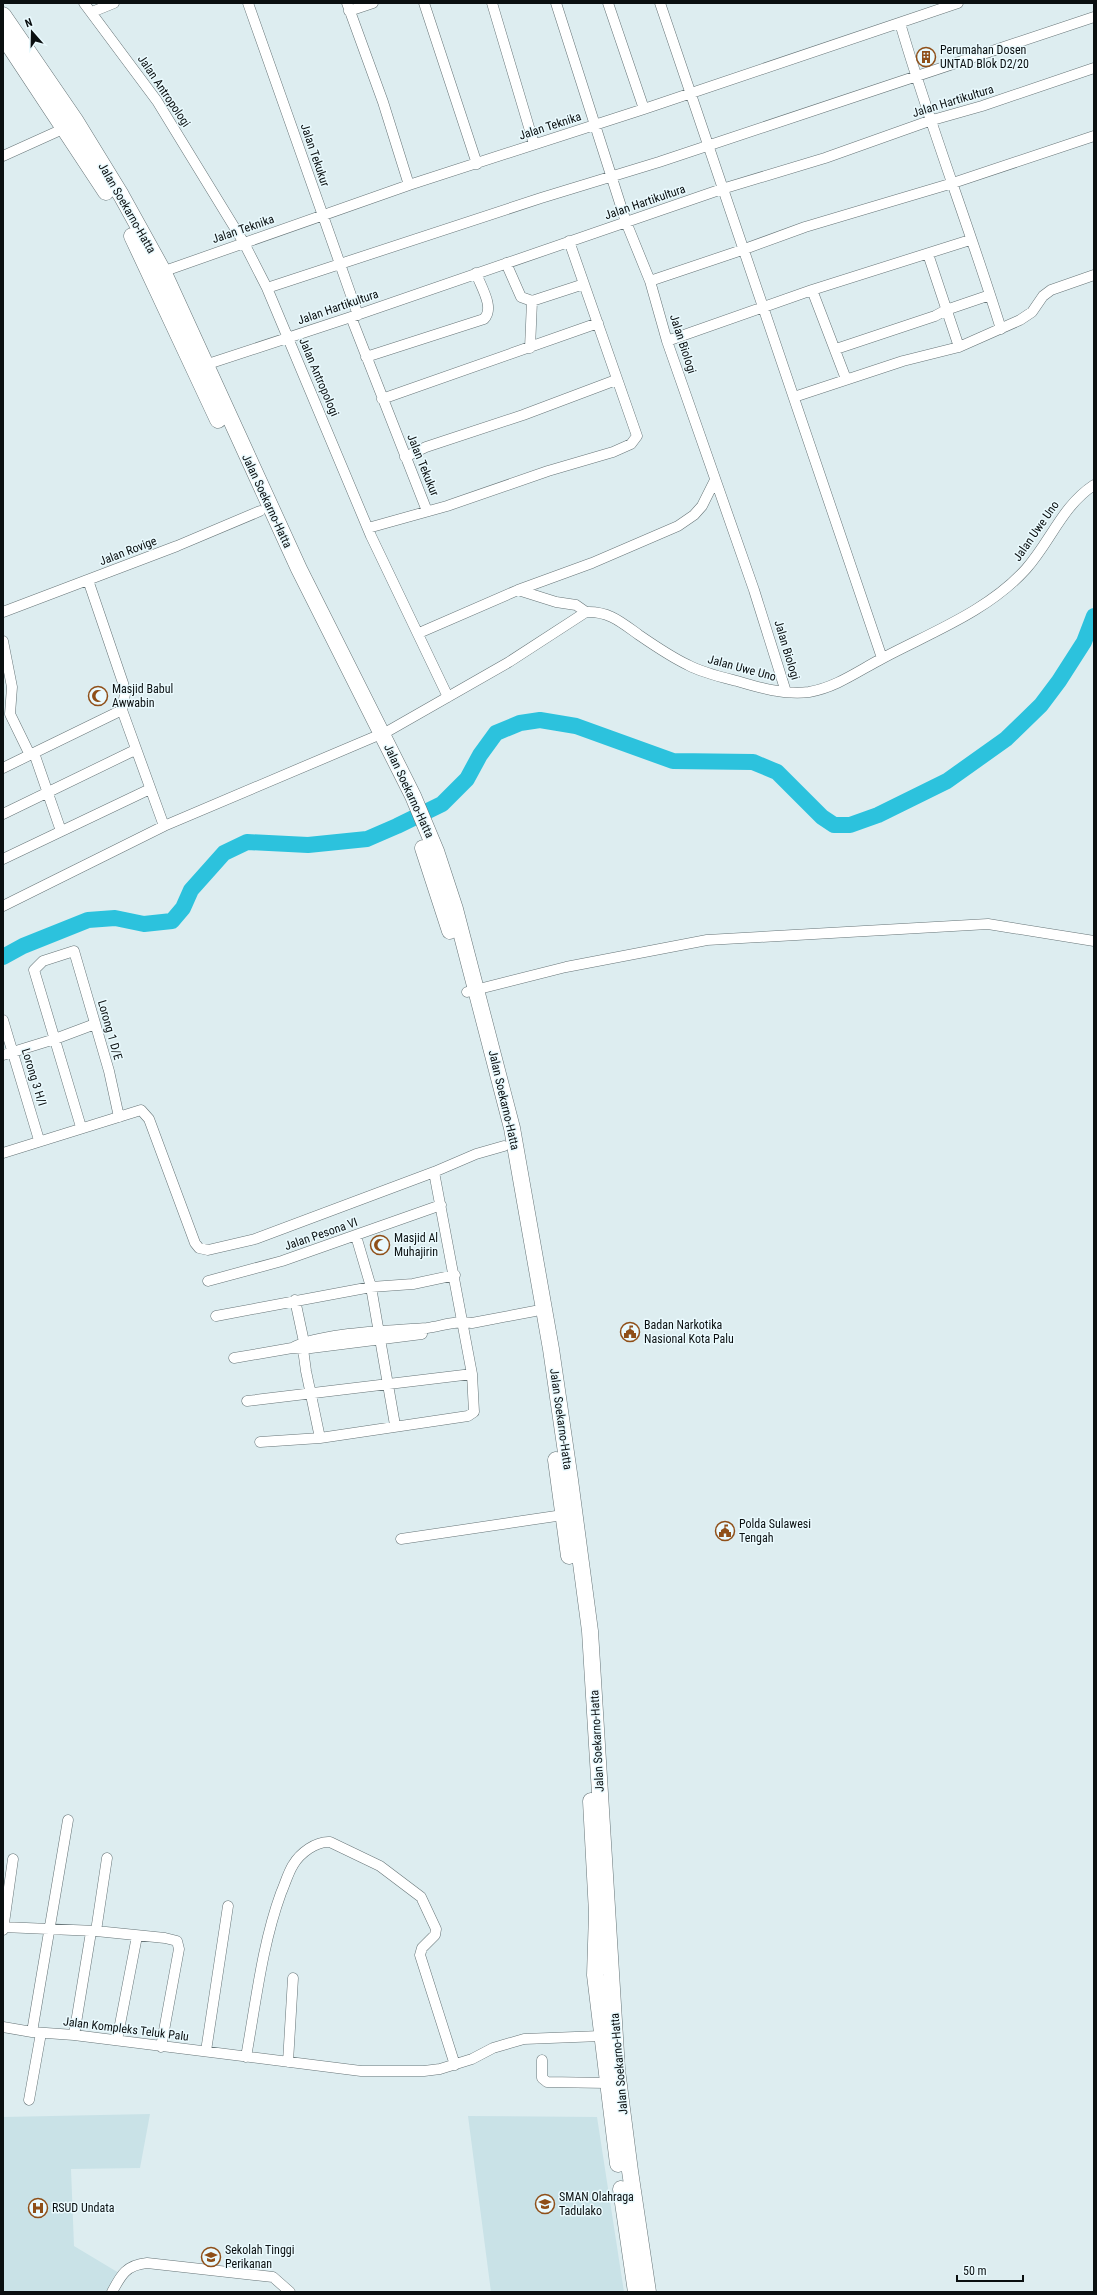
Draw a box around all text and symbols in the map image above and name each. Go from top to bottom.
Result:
north arrow [12,12,52,52]
text: N [23,16,34,30]
place label: Perumahan Dosen UNTAD Blok D2/20 [940,43,1029,71]
building icon: Perumahan Dosen UNTAD Blok D2/20 [915,46,937,68]
street label: Jalan Antropologi [135,52,193,130]
street label: Jalan Hartikultura [911,82,996,120]
street label: Jalan Teknika [517,109,583,143]
street label: Jalan Tekukur [298,122,332,189]
street label: Jalan Soekarno-Hatta [95,160,159,256]
street label: Jalan Hartikultura [603,182,687,222]
street label: Jalan Teknika [210,212,276,246]
street label: Jalan Hartikultura [296,287,380,327]
street label: Jalan Biologi [667,313,699,375]
street label: Jalan Antropologi [296,336,342,418]
street label: Jalan Tekukur [404,432,442,498]
street label: Jalan Soekarno-Hatta [239,452,295,550]
street label: Jalan Uwe Uno [1010,498,1062,564]
street label: Jalan Rovige [97,534,159,568]
street label: Jalan Biologi [771,619,803,681]
street label: Jalan Uwe Uno [706,652,778,684]
place label: Masjid Babul Awwabin [112,682,173,710]
mosque icon: Masjid Babul Awwabin [87,685,109,707]
street label: Jalan Soekarno-Hatta [381,742,437,840]
street label: Lorong 1 D/E [95,998,125,1062]
street label: Lorong 3 H/I [19,1047,49,1107]
street label: Jalan Soekarno-Hatta [486,1049,522,1152]
street label: Jalan Pesona VI [283,1215,359,1253]
place label: Masjid Al Muhajirin [394,1231,438,1259]
mosque icon: Masjid Al Muhajirin [369,1234,391,1256]
place label: Badan Narkotika Nasional Kota Palu [644,1318,734,1346]
public building icon: Badan Narkotika Nasional Kota Palu [619,1321,641,1343]
street label: Jalan Soekarno-Hatta [547,1367,575,1471]
place label: Polda Sulawesi Tengah [739,1517,811,1545]
public building icon: Polda Sulawesi Tengah [714,1520,736,1542]
street label: Jalan Soekarno-Hatta [587,1689,607,1792]
street label: Jalan Soekarno-Hatta [608,2012,630,2115]
street label: Jalan Kompleks Teluk Palu [62,2014,190,2044]
place label: SMAN Olahraga Tadulako [559,2190,634,2218]
school or university icon: SMAN Olahraga Tadulako [534,2193,556,2215]
hospital icon: RSUD Undata [27,2197,49,2219]
place label: RSUD Undata [52,2201,115,2215]
place label: Sekolah Tinggi Perikanan [225,2243,295,2271]
school or university icon: Sekolah Tinggi Perikanan [200,2246,222,2268]
scale bar [957,2257,1023,2283]
text: 50 m [963,2264,987,2278]

